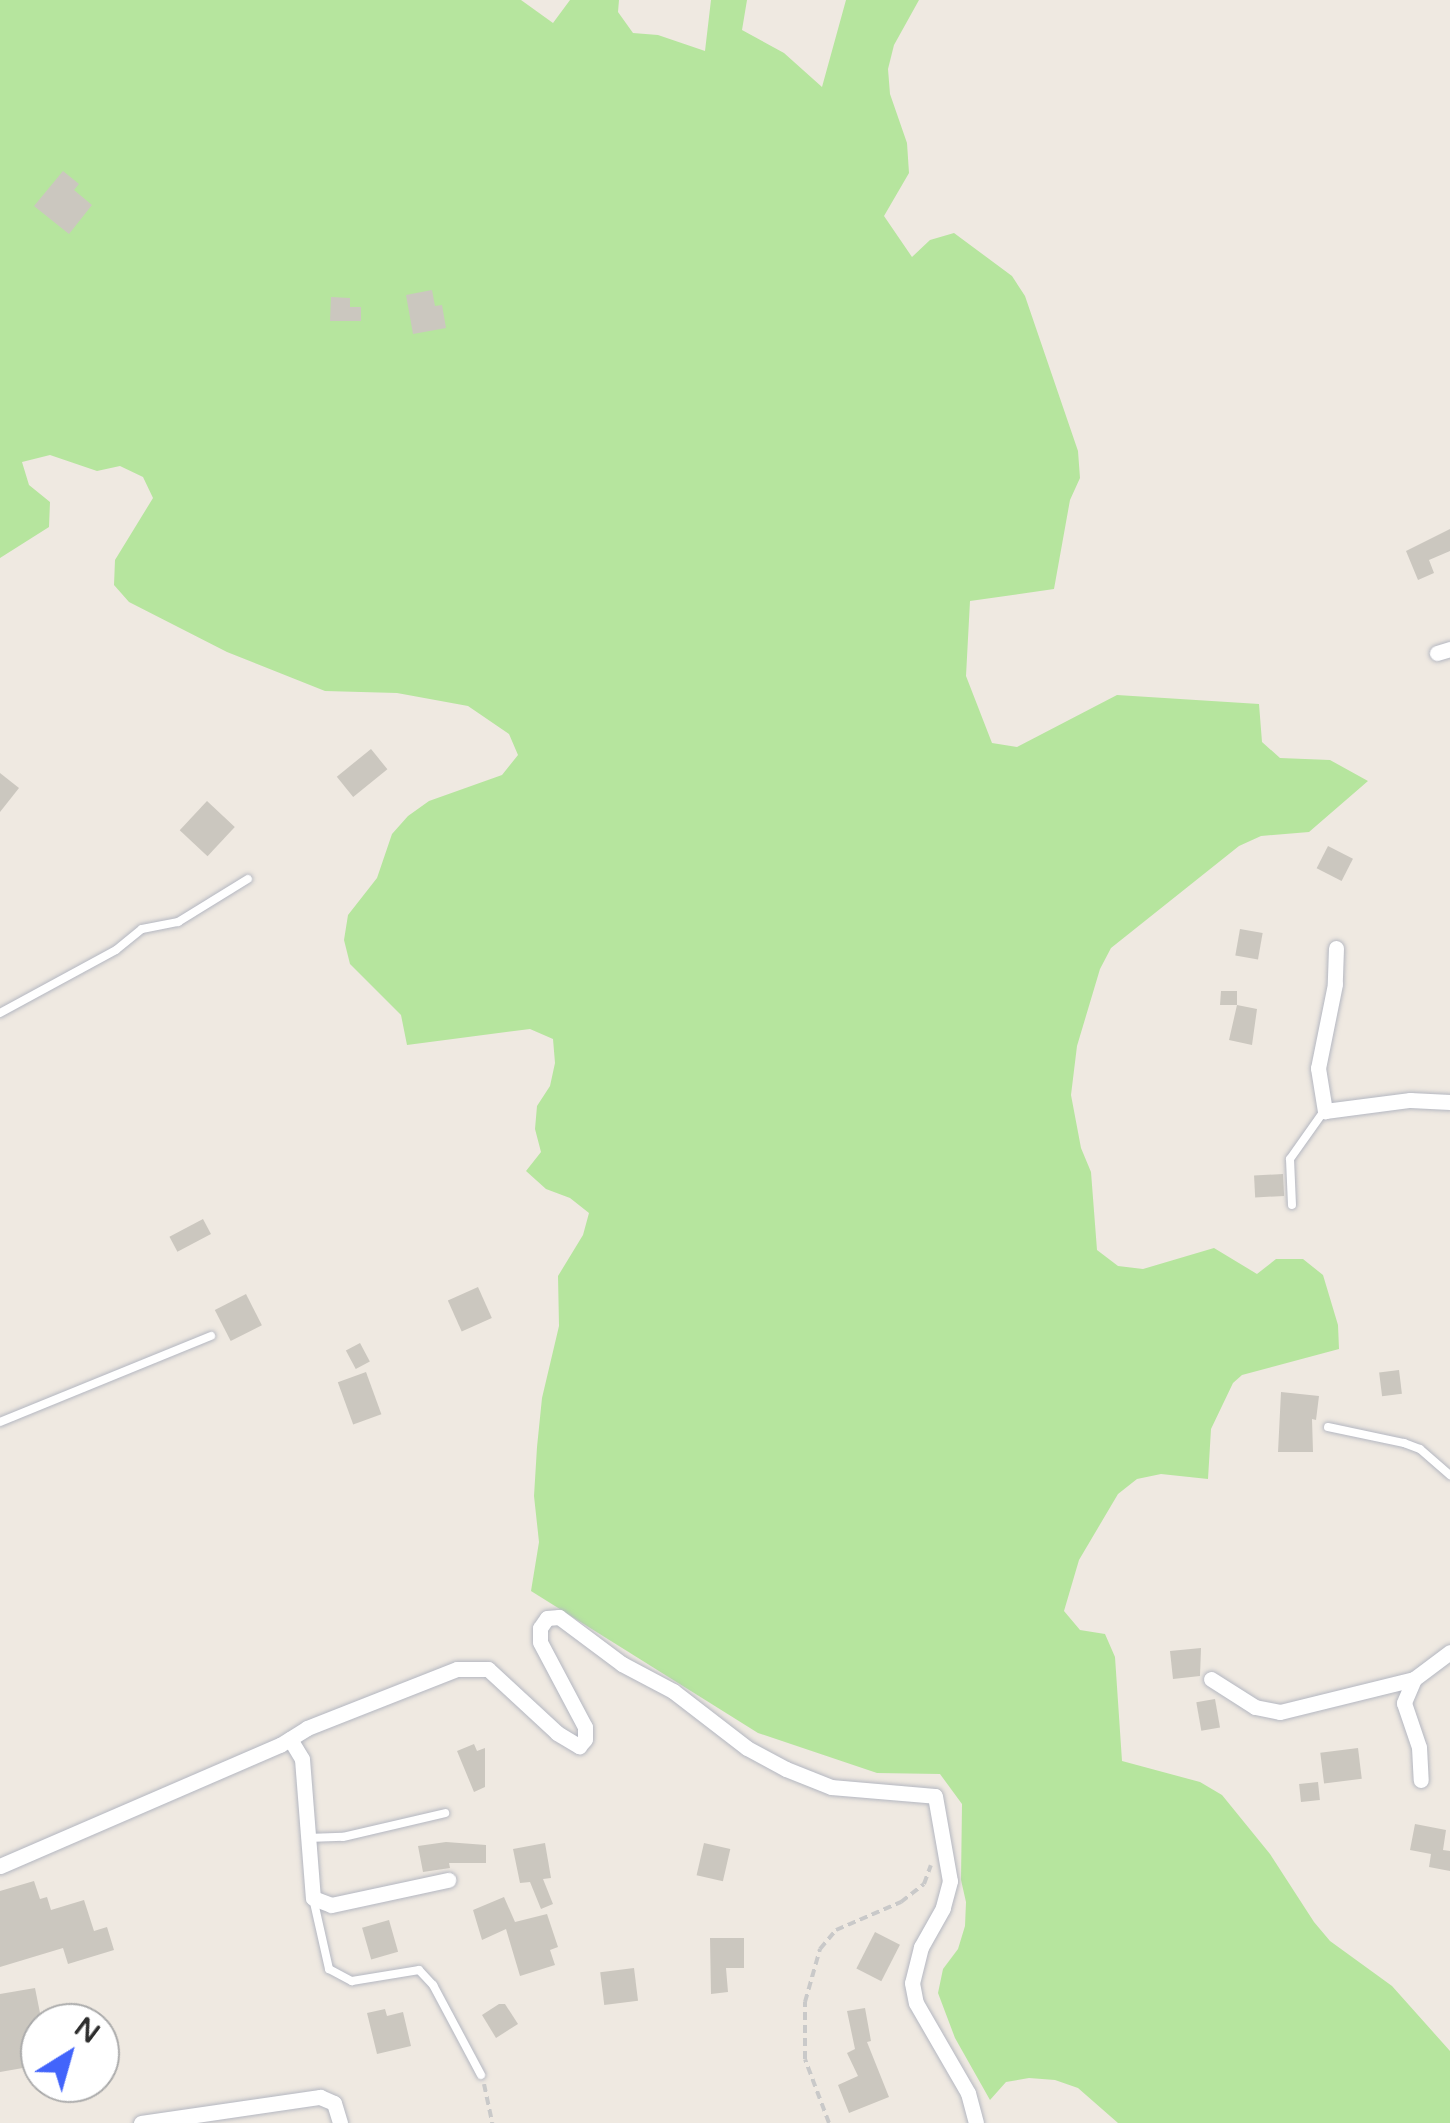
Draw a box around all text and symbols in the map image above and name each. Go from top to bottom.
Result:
north arrow [20,2003,120,2103]
text: N [68,2010,106,2051]

